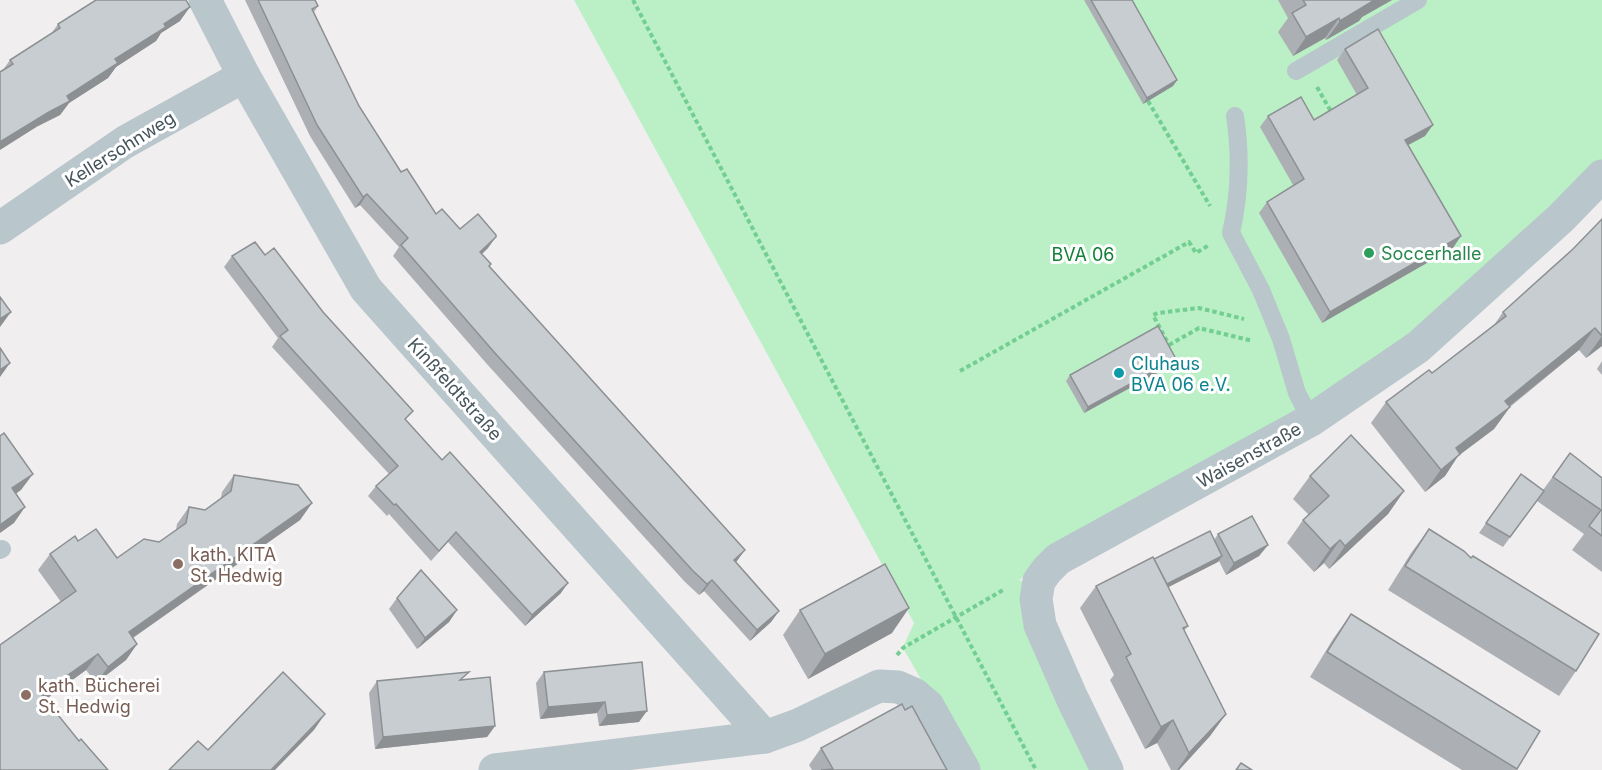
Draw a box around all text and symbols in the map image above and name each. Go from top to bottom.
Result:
street label: Kellersohnweg [61,107,179,191]
place label: Soccerhalle [1381,243,1481,264]
park label: BVA 06 [1052,244,1114,265]
marker: Soccerhalle [1362,246,1376,260]
street label: Kinßfeldtstraße [404,334,506,444]
place label: Cluhaus BVA 06 e.V. [1131,353,1231,395]
marker: Cluhaus BVA 06 e.V. [1112,366,1126,380]
street label: Waisenstraße [1193,418,1305,492]
place label: kath. KITA St. Hedwig [190,544,283,586]
marker: kath. KITA St. Hedwig [171,557,185,571]
place label: kath. Bücherei St. Hedwig [38,675,160,717]
marker: kath. Bücherei St. Hedwig [19,688,33,702]

